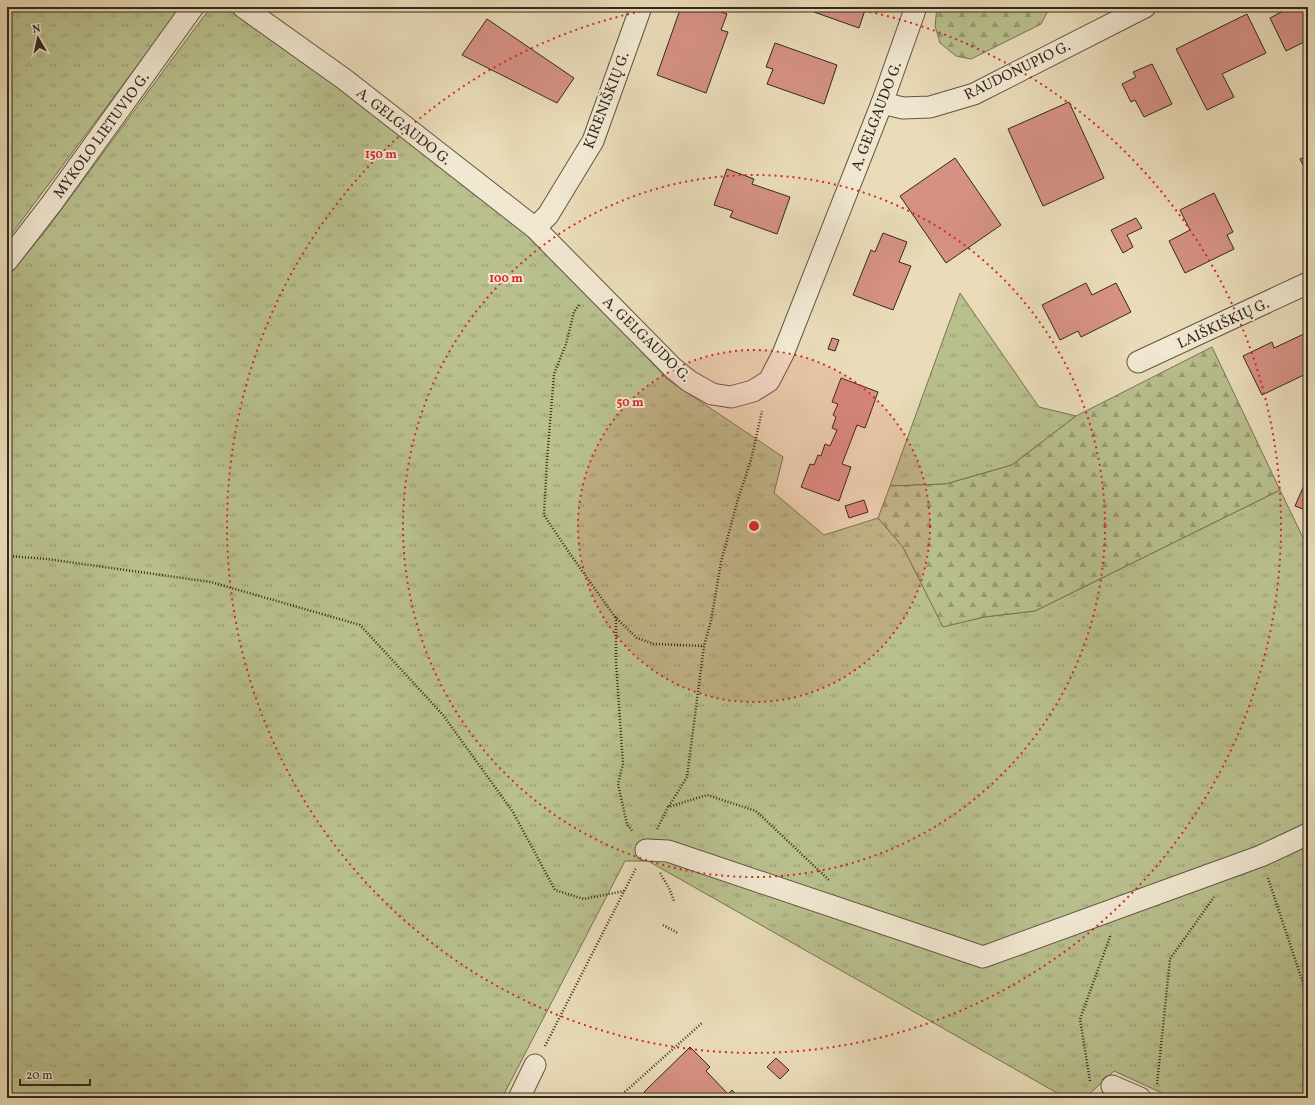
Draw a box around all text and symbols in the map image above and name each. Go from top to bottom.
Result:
north arrow [18,18,58,58]
text: N [32,22,42,38]
street label: RAUDONUPIO G. [961,36,1074,106]
street label: KIRENIŠKIŲ G. [579,49,636,152]
street label: A. GELGAUDO G. [847,59,908,174]
street label: MYKOLO LIETUVIO G. [49,68,155,203]
street label: A. GELGAUDO G. [351,83,455,171]
text: 150 m [365,147,397,163]
text: 100 m [489,271,523,287]
street label: A. GELGAUDO G. [597,292,695,388]
street label: LAIŠKIŠKIŲ G. [1174,294,1273,355]
text: 50 m [616,395,644,411]
centre of rings [747,519,761,533]
scale bar [20,1061,90,1087]
text: 20 m [26,1068,53,1084]

